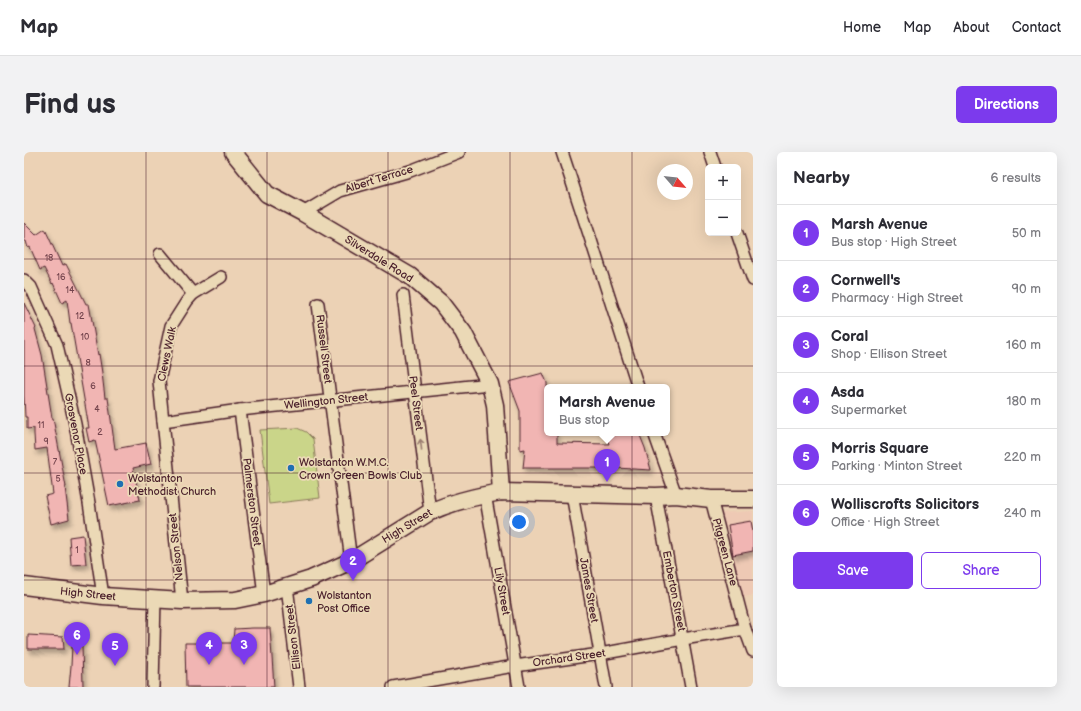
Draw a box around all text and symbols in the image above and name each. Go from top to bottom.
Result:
text: Map [20,16,58,39]
text: Home [843,19,881,36]
text: Map [903,19,931,36]
text: About [953,19,990,36]
text: Contact [1012,19,1061,36]
button: Directions [956,86,1057,123]
text: Find us [24,88,116,121]
street label: Albert Terrace [343,162,415,195]
north arrow [657,164,693,200]
map controls [705,164,741,236]
button: + [705,164,741,200]
text: Nearby [793,168,850,188]
text: 6 results [991,170,1041,186]
button: − [705,200,741,236]
text: Marsh Avenue [831,215,928,234]
text: 1 [803,225,809,241]
text: 50 m [1012,225,1041,241]
street label: Silverdale Road [342,233,416,285]
text: Bus stop · High Street [831,234,957,250]
house number: 18 [45,253,53,264]
text: Cornwell's [831,271,901,290]
house number: 16 [57,272,66,283]
text: 2 [802,281,810,297]
text: 90 m [1012,281,1041,297]
house number: 14 [66,285,75,296]
text: Pharmacy · High Street [831,290,963,306]
house number: 12 [76,311,85,322]
street label: Russell Street [313,314,335,385]
street label: Clews Walk [155,325,179,383]
text: Coral [831,327,868,346]
house number: 10 [81,332,89,343]
text: 3 [802,337,810,353]
text: 160 m [1006,337,1041,353]
text: Shop · Ellison Street [831,346,947,362]
house number: 8 [85,358,91,369]
street label: Peel Street [406,375,426,432]
house number: 6 [90,381,96,392]
text: Asda [831,383,864,402]
popup [544,384,670,436]
street label: Wellington Street [283,390,369,412]
street label: Grosvenor Place [62,392,90,476]
text: Marsh Avenue [559,393,655,412]
text: 4 [802,393,810,409]
text: 180 m [1006,393,1041,409]
text: Supermarket [831,402,907,418]
house number: 4 [94,404,100,415]
text: Bus stop [559,412,610,428]
house number: 11 [38,420,44,431]
house number: 2 [97,427,103,438]
house number: 9 [43,436,49,447]
one-way arrow [417,439,425,452]
text: Morris Square [831,439,929,458]
pin: 1 [594,449,620,482]
text: 5 [802,449,810,465]
text: 220 m [1004,449,1041,465]
place label: Wolstanton W.M.C. Crown Green Bowls Club [299,456,422,482]
house number: 7 [53,457,58,468]
street label: Palmerston Street [240,457,264,547]
text: Parking · Minton Street [831,458,962,474]
marker: Wolstanton W.M.C. Crown Green Bowls Club [286,463,296,473]
place label: Wolstanton Methodist Church [128,472,216,498]
house number: 5 [55,474,61,485]
marker: Wolstanton Methodist Church [115,479,125,489]
text: Wolliscrofts Solicitors [831,495,979,514]
text: 6 [802,505,810,521]
text: 240 m [1004,505,1041,521]
street label: High Street [380,506,435,546]
street label: Nelson Street [166,512,186,582]
your location [509,512,529,532]
text: Office · High Street [831,514,939,530]
street label: Pitgreen Lane [710,517,740,588]
house number: 1 [75,545,79,556]
pin: 2 [340,548,366,581]
street label: Emberton Street [660,550,688,633]
button: Save [793,552,913,589]
button: Share [921,552,1041,589]
street label: James Street [577,556,601,624]
street label: Lily Street [491,566,513,617]
street label: High Street [59,585,117,603]
place label: Wolstanton Post Office [317,589,372,615]
marker: Wolstanton Post Office [304,596,314,606]
street label: Ellison Street [282,603,303,670]
pin: 6 [64,622,90,655]
pin: 4 [196,632,222,665]
pin: 3 [231,632,257,665]
pin: 5 [102,633,128,666]
street label: Orchard Street [532,646,607,670]

